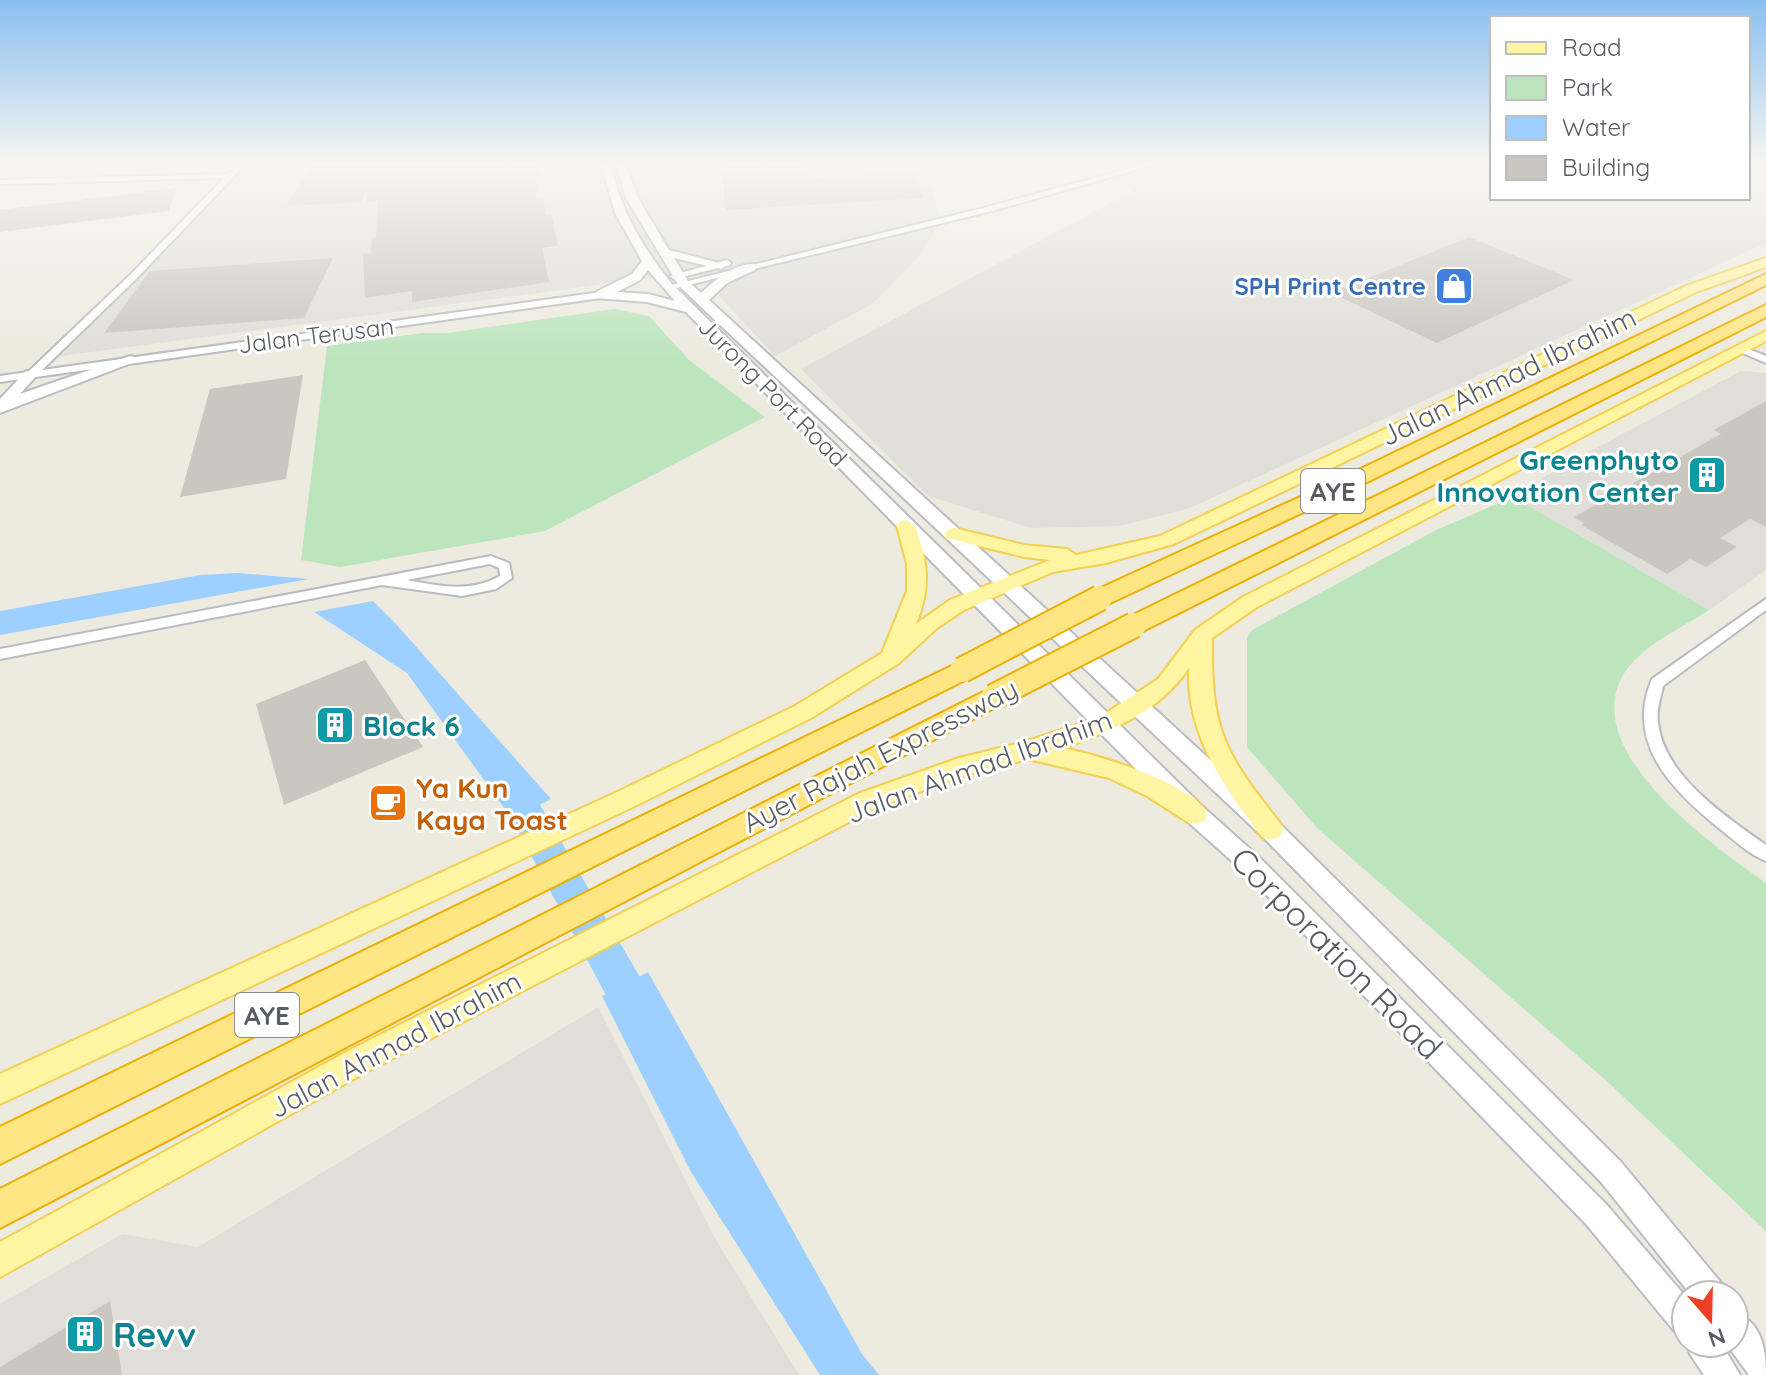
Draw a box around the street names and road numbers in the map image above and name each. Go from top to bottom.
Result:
street label: Jalan Ahmad Ibrahim [1374,299,1642,453]
street label: Jalan Terusan [236,311,396,359]
street label: Jurong Port Road [692,311,854,473]
road number: AYE [1301,469,1365,513]
street label: Ayer Rajah Expressway [737,670,1023,840]
street label: Jalan Ahmad Ibrahim [841,702,1117,830]
street label: Corporation Road [1222,838,1452,1068]
street label: Jalan Ahmad Ibrahim [263,963,527,1125]
road number: AYE [235,993,299,1037]

